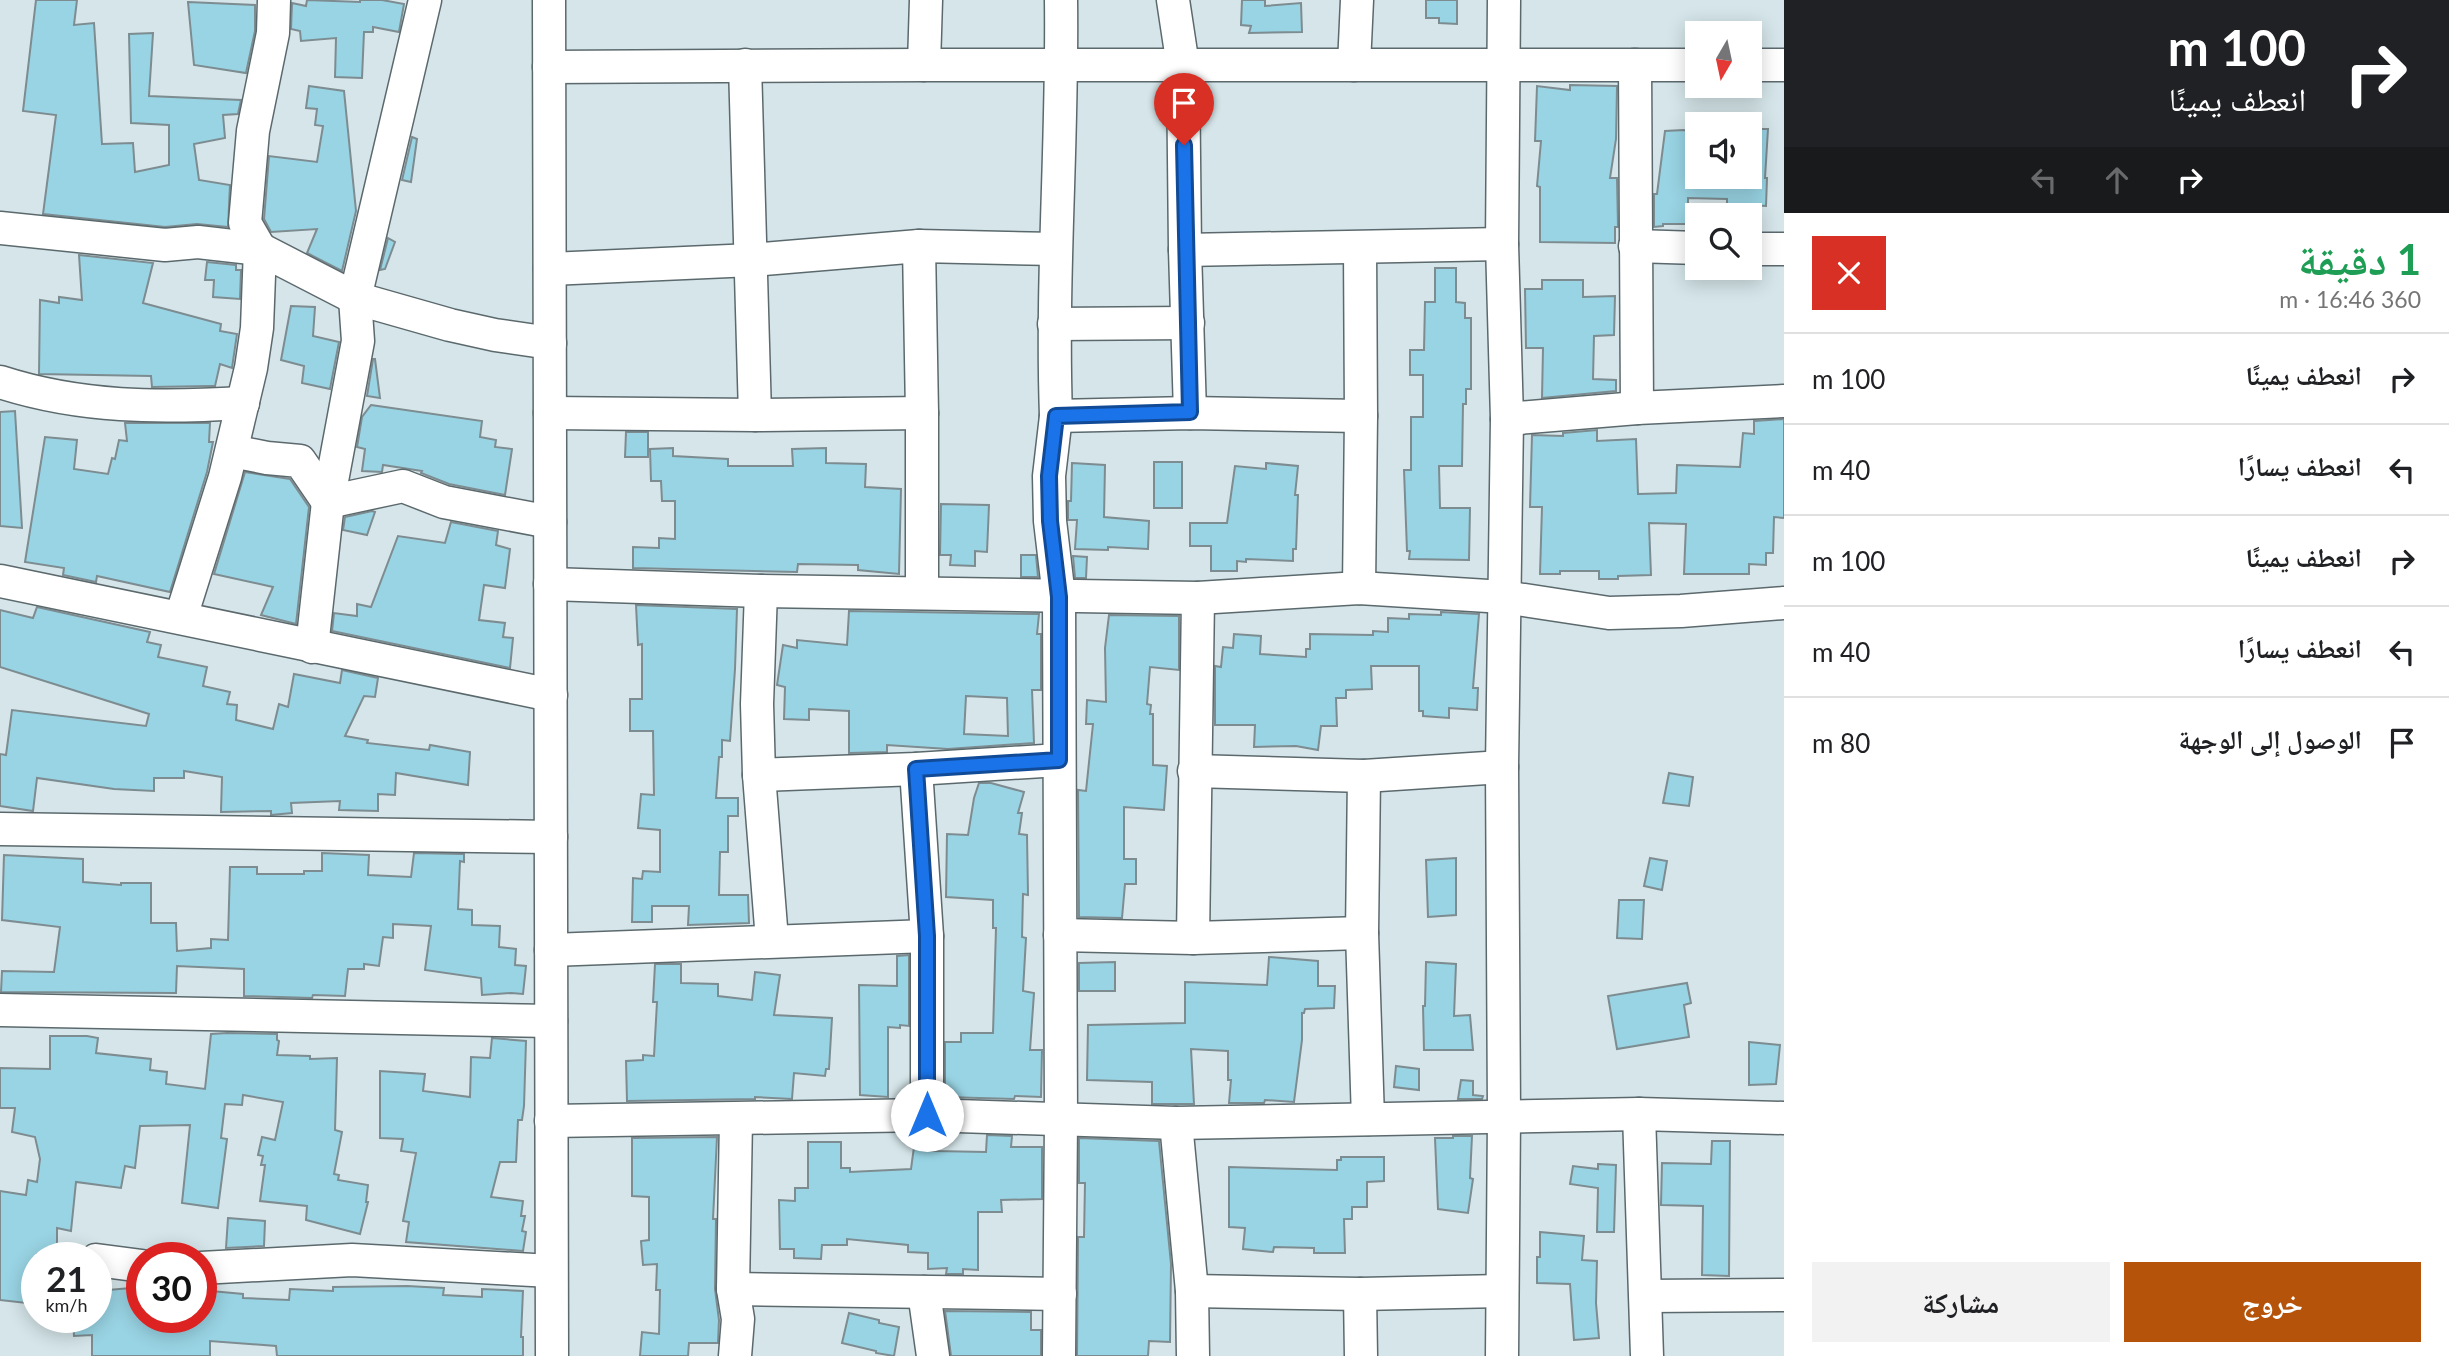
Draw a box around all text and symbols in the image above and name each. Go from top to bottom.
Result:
text: 100 m [2168,18,2306,76]
north arrow [1685,21,1762,98]
map controls [1685,21,1762,280]
icon: right [2330,28,2421,119]
pin [1154,73,1214,145]
text: انعطف يمينًا [2169,79,2306,118]
icon: arrive [1165,84,1203,122]
button: sound [1685,112,1762,189]
icon: left [2025,161,2063,199]
icon: ahead [2098,161,2136,199]
icon: right [2171,161,2209,199]
button: search [1685,203,1762,280]
text: 1 دقيقة [2298,234,2421,284]
button: close [1812,236,1886,310]
text: 360 m · 16:46 [2279,285,2421,313]
text: انعطف يمينًا [2245,359,2362,391]
icon: right [2383,360,2421,398]
text: 100 m [1812,363,1885,395]
text: انعطف يسارًا [2238,450,2362,482]
icon: left [2383,451,2421,489]
text: 40 m [1812,454,1870,486]
text: انعطف يمينًا [2245,541,2362,573]
icon: right [2383,542,2421,580]
text: 100 m [1812,545,1885,577]
text: انعطف يسارًا [2238,632,2362,664]
icon: left [2383,633,2421,671]
text: 40 m [1812,636,1870,668]
text: الوصول إلى الوجهة [2178,723,2362,755]
icon: arrive [2383,724,2421,762]
text: 80 m [1812,727,1870,759]
position arrow [890,1078,964,1152]
speed limit sign: 30 [126,1242,217,1333]
text: 21 [46,1257,87,1299]
button: مشاركة [1812,1262,2110,1342]
button: خروج [2124,1262,2421,1342]
text: km/h [45,1294,88,1316]

